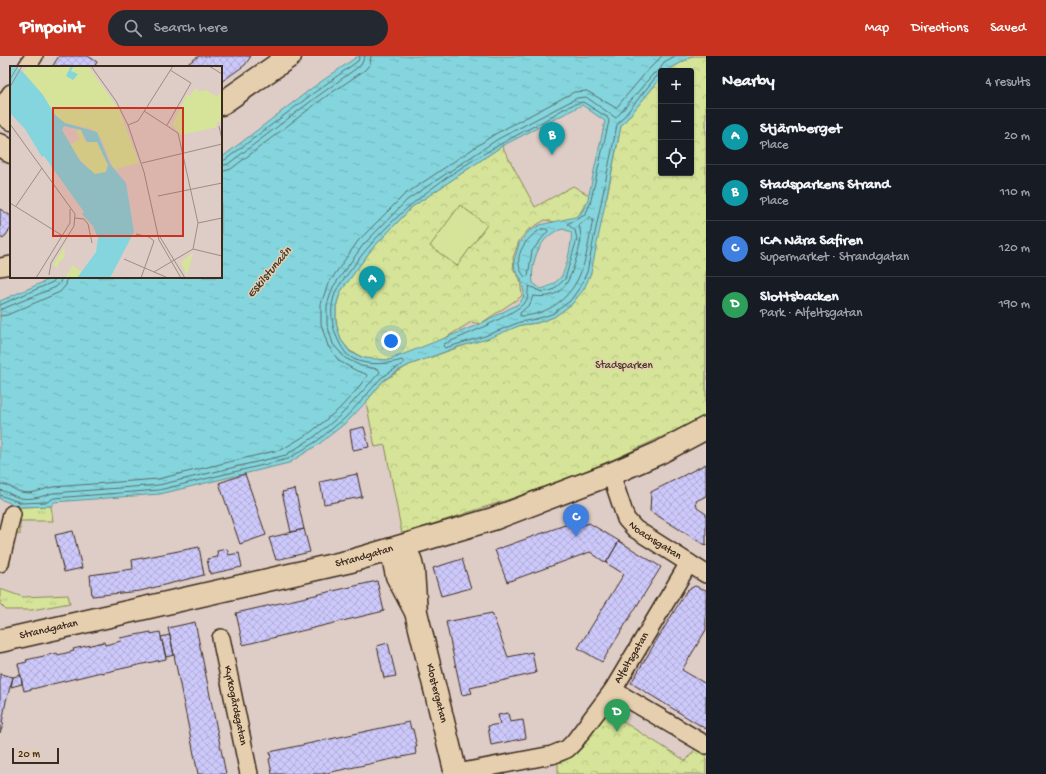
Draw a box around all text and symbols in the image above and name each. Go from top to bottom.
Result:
search box [108,10,388,46]
text: Pinpoint [20,17,84,40]
icon: search [122,17,144,39]
text: Search here [154,19,228,37]
text: Map [865,20,889,37]
text: Directions [911,20,968,37]
text: Saved [990,20,1026,37]
inset map [10,66,222,278]
map controls [658,68,694,176]
button: + [658,68,694,104]
text: Nearby [722,72,775,92]
text: 4 results [986,75,1030,90]
button: − [658,104,694,140]
text: Stjärnberget [760,120,842,138]
pin: B [539,122,565,155]
text: A [731,129,739,144]
text: 20 m [1004,129,1030,144]
text: Place [760,138,788,153]
button: locate [658,140,694,176]
text: Stadsparkens Strand [760,176,890,194]
text: B [732,185,738,200]
text: 110 m [1000,185,1030,200]
text: Place [760,194,788,209]
text: ICA Nära Safiren [760,232,863,250]
text: C [731,241,739,256]
text: 120 m [999,241,1030,256]
water label: Eskilstunaån [245,244,296,301]
text: Supermarket · Strandgatan [760,250,909,265]
pin: A [359,266,385,299]
text: Slottsbacken [760,288,839,306]
text: D [731,297,739,312]
text: 190 m [999,297,1030,312]
text: Park · Alfeltsgatan [760,306,863,321]
your location [381,331,401,351]
park label: Stadsparken [595,360,653,372]
pin: C [563,504,589,537]
street label: Noachsgatan [626,520,684,563]
street label: Strandgatan [334,543,395,570]
street label: Strandgatan [18,617,80,642]
street label: Alfeltsgatan [612,630,652,686]
street label: Klostergatan [423,662,449,725]
street label: Kyrkogårdsgatan [221,665,249,747]
pin: D [604,699,630,732]
scale bar [12,746,59,765]
text: 20 m [18,749,40,761]

